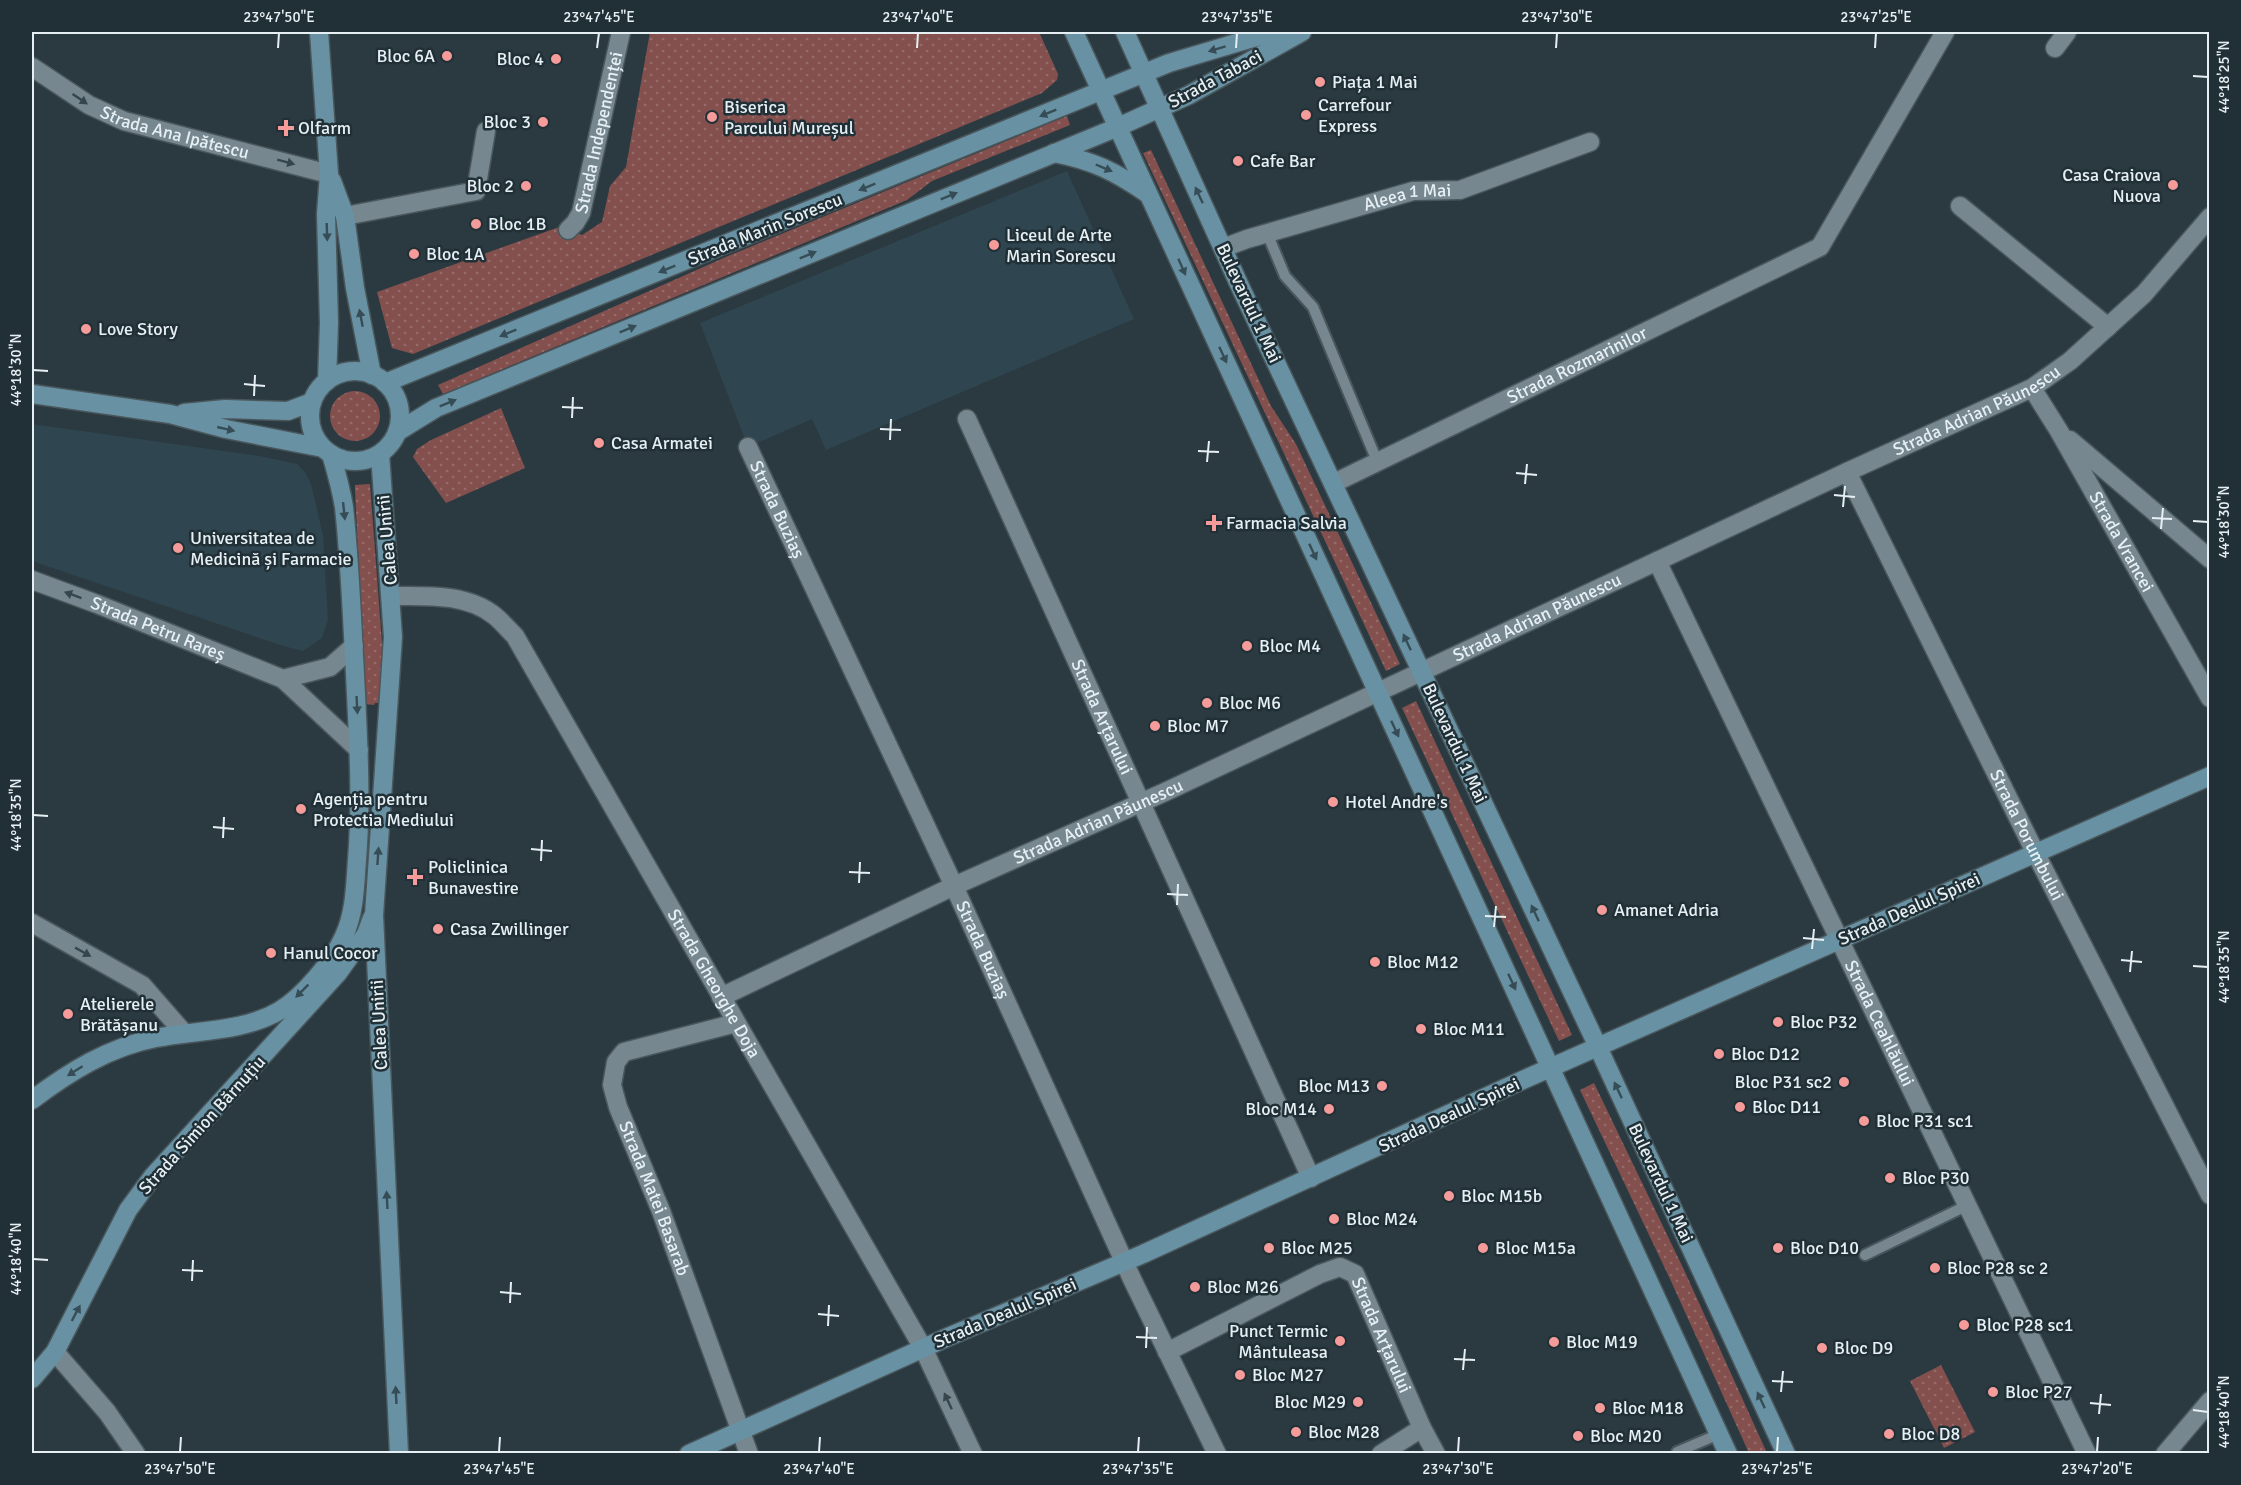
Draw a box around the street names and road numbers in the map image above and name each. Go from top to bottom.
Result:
street label: Strada Tabaci [1164,45,1266,113]
street label: Strada Independenței [570,50,627,215]
street label: Strada Ana Ipătescu [97,101,251,164]
street label: Aleea 1 Mai [1361,179,1451,216]
street label: Strada Marin Sorescu [685,188,845,270]
street label: Bulevardul 1 Mai [1212,240,1286,366]
street label: Strada Rozmarinilor [1503,321,1651,408]
street label: Strada Adrian Păunescu [1890,360,2065,461]
street label: Strada Buziaș [745,457,810,562]
street label: Strada Vrancei [2084,487,2159,596]
street label: Calea Unirii [372,494,402,586]
street label: Strada Adrian Păunescu [1449,568,1625,666]
street label: Strada Petru Rareș [88,592,228,666]
street label: Strada Arțarului [1066,656,1138,778]
street label: Bulevardul 1 Mai [1418,680,1492,806]
street label: Strada Porumbului [1985,766,2069,904]
street label: Strada Adrian Păunescu [1010,774,1187,869]
street label: Strada Dealul Spirei [1835,868,1983,950]
street label: Strada Buziaș [951,897,1015,1002]
street label: Strada Gheorghe Doja [663,905,766,1062]
street label: Strada Ceahlăului [1840,957,1919,1090]
street label: Calea Unirii [366,979,392,1071]
street label: Strada Simion Bărnuțiu [134,1051,270,1199]
street label: Strada Dealul Spirei [1375,1073,1523,1157]
street label: Strada Matei Basarab [614,1118,694,1279]
street label: Bulevardul 1 Mai [1624,1120,1698,1246]
street label: Strada Dealul Spirei [930,1273,1080,1353]
street label: Strada Arțarului [1347,1274,1416,1396]

